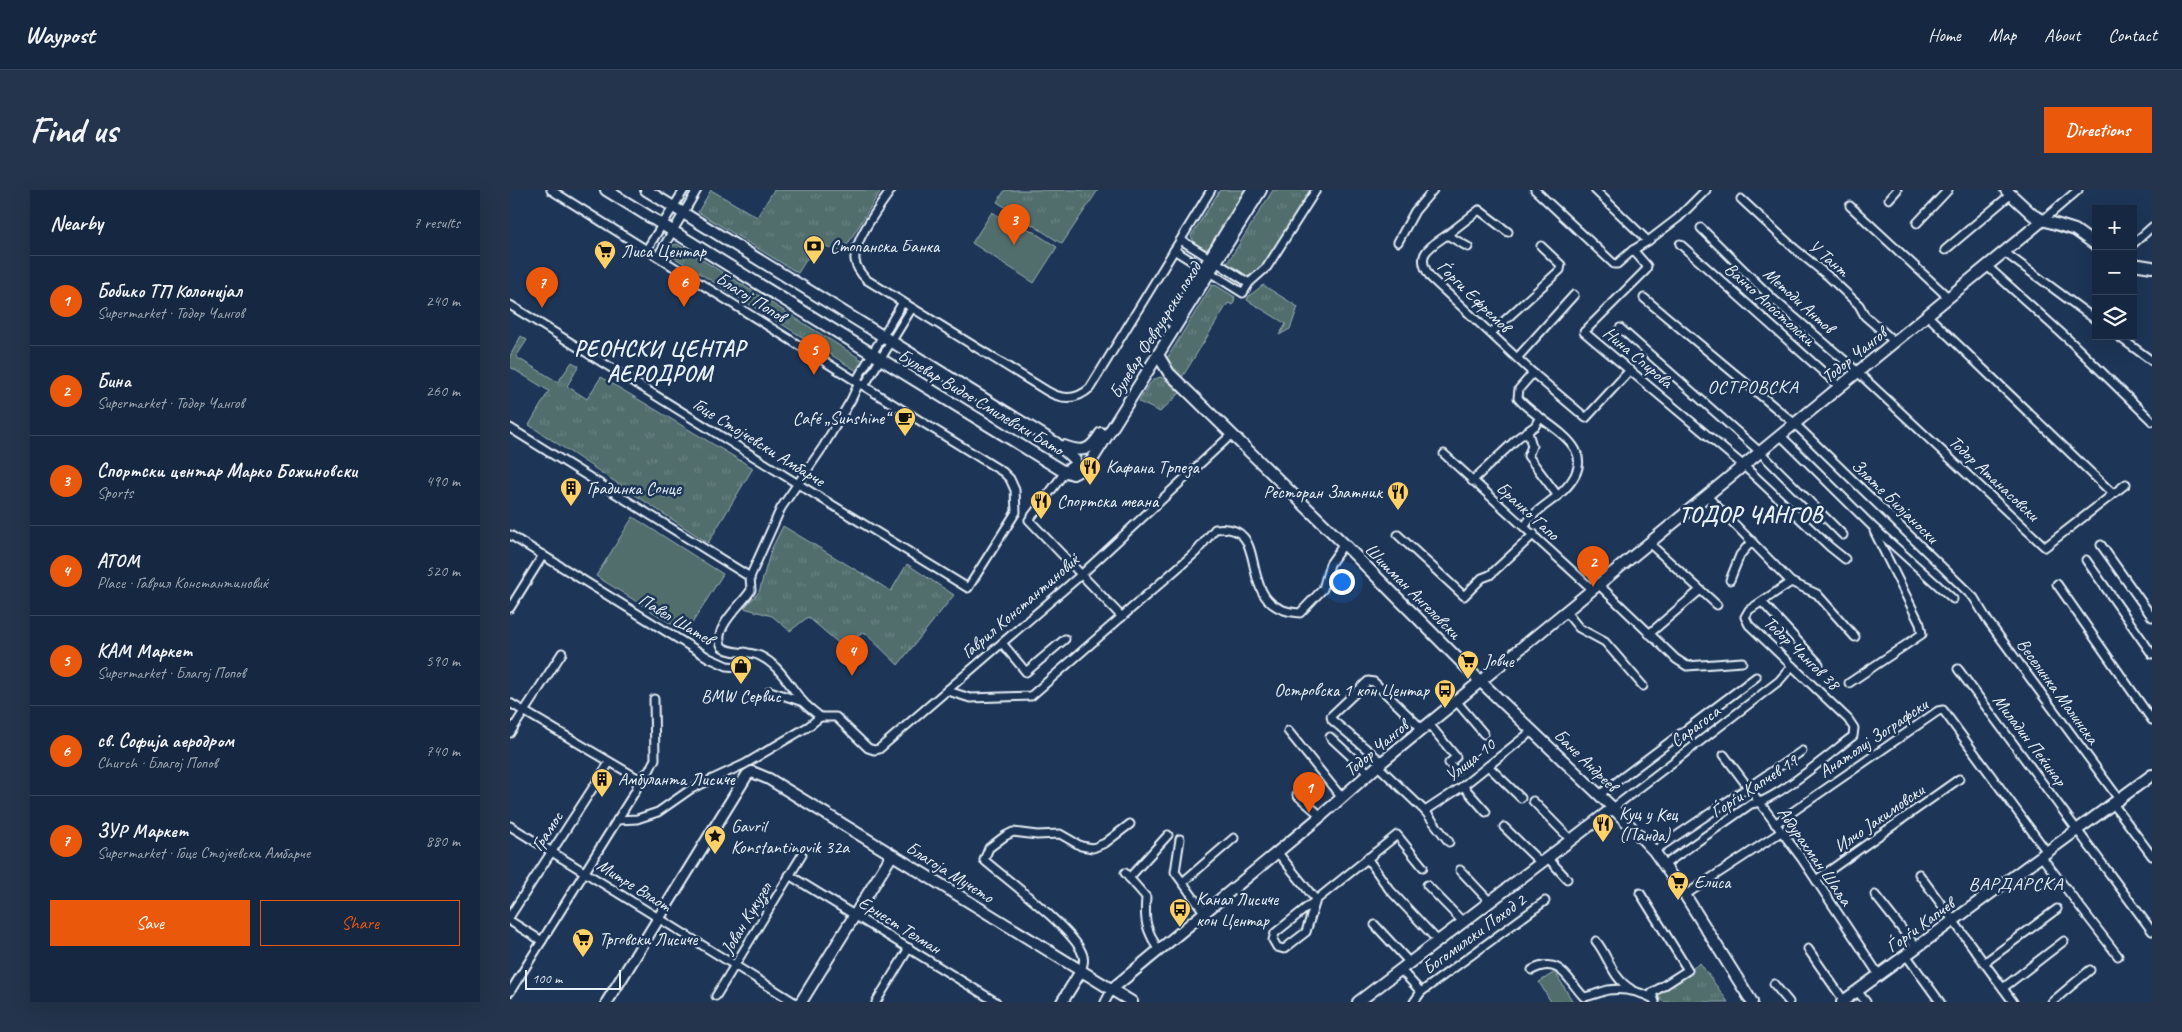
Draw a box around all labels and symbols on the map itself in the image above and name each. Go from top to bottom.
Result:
pin: 3 [998,204,1030,245]
bank icon: Стопанска Банка [802,234,826,265]
place label: Стопанска Банка [830,235,941,257]
street label: У Тант [1804,235,1855,282]
supermarket icon: Лиса Центар [593,239,617,270]
place label: Лиса Центар [621,240,707,262]
street label: Ѓорги Ефремов [1433,255,1518,339]
street label: Булевар Февруарски поход [1104,256,1207,402]
street label: Ванчо Апостолски [1720,258,1820,351]
street label: Методи Антов [1759,262,1841,340]
pin: 6 [668,266,700,307]
pin: 7 [526,267,558,308]
street label: Благој Попов [712,267,792,329]
street label: Тодор Чангов [1817,321,1893,388]
street label: Нина Спирова [1599,322,1679,394]
pin: 5 [798,334,830,375]
district label: РЕОНСКИ ЦЕНТАР АЕРОДРОМ [574,335,748,388]
street label: Булевар Видое Смилевски Бато [894,344,1069,461]
district label: ОСТРОВСКА [1707,375,1799,399]
street label: Гоце Стојчевски Амбарче [689,393,830,492]
cafe icon: Café „Sunshine“ [893,406,917,437]
place label: Café „Sunshine“ [793,407,893,429]
street label: Тодор Атанасовски [1944,431,2045,526]
street label: Злате Билјаноски [1847,454,1944,549]
restaurant icon: Кафана Трпеза [1078,455,1102,486]
place label: Кафана Трпеза [1106,456,1201,479]
building icon: Градинка Сонце [559,476,583,507]
place label: Градинка Сонце [587,477,682,499]
street label: Бранко Гапо [1492,477,1565,546]
restaurant icon: Ресторан Златник [1386,480,1410,511]
place label: Ресторан Златник [1263,481,1383,503]
restaurant icon: Спортска меана [1029,489,1053,520]
place label: Спортска меана [1057,490,1160,512]
district label: ТОДОР ЧАНГОВ [1679,501,1824,529]
street label: Шишман Ангеловски [1360,538,1466,644]
pin: 2 [1577,546,1609,587]
street label: Гаврил Константиновиќ [957,548,1085,663]
your location [1329,569,1355,595]
street label: Павел Шатев [635,588,721,652]
street label: Тодор Чангов 38 [1759,611,1846,696]
street label: Веселинка Малинска [2012,634,2104,749]
pin: 4 [836,635,868,676]
supermarket icon: Јовче [1456,649,1480,680]
place label: Јовче [1483,650,1515,672]
shop icon: BMW Сервис [729,654,753,685]
bus stop icon: Островска 1 кон Центар [1433,678,1457,709]
place label: Островска 1 кон Центар [1274,679,1430,701]
place label: BMW Сервис [701,685,782,707]
street label: Миладин Пеќинар [1988,690,2072,791]
street label: Анатолиј Зографски [1814,693,1933,783]
street label: Сарагоса [1666,700,1725,752]
street label: Тодор Чангов [1340,713,1415,781]
street label: Бане Андреев [1549,724,1625,798]
street label: Улица-10 [1440,732,1501,786]
street label: Ѓорѓи Капчев 19 [1706,749,1803,822]
building icon: Амбуланта Лисиче [590,767,614,798]
place label: Амбуланта Лисиче [618,768,736,790]
pin: 1 [1293,772,1325,813]
street label: Илчо Јакимовски [1830,778,1929,857]
street label: Абдурахман Шаља [1773,802,1858,911]
place label: Куц у Кец (Панда) [1619,803,1679,846]
street label: Грамос [526,806,569,855]
restaurant icon: Куц у Кец (Панда) [1591,812,1615,843]
place label: Gavril Konstantinovik 32a [731,815,850,858]
place icon: Gavril Konstantinovik 32a [703,824,727,855]
street label: Благоја Мучето [902,836,999,908]
street label: Митре Влаот [593,854,676,917]
supermarket icon: Елиса [1666,870,1690,901]
place label: Елиса [1694,871,1732,893]
district label: ВАРДАРСКА [1968,872,2064,896]
street label: Јован Кукузел [715,877,778,959]
place label: Канал Лисиче кон Центар [1196,888,1279,931]
street label: Богомилски Поход 2 [1418,888,1532,979]
street label: Ернест Телман [855,891,947,960]
street label: Ѓорѓи Капчев [1882,891,1961,957]
bus stop icon: Канал Лисиче кон Центар [1168,897,1192,928]
supermarket icon: Трговски Лисиче [571,927,595,958]
place label: Трговски Лисиче [599,928,698,950]
scale bar [525,967,621,990]

